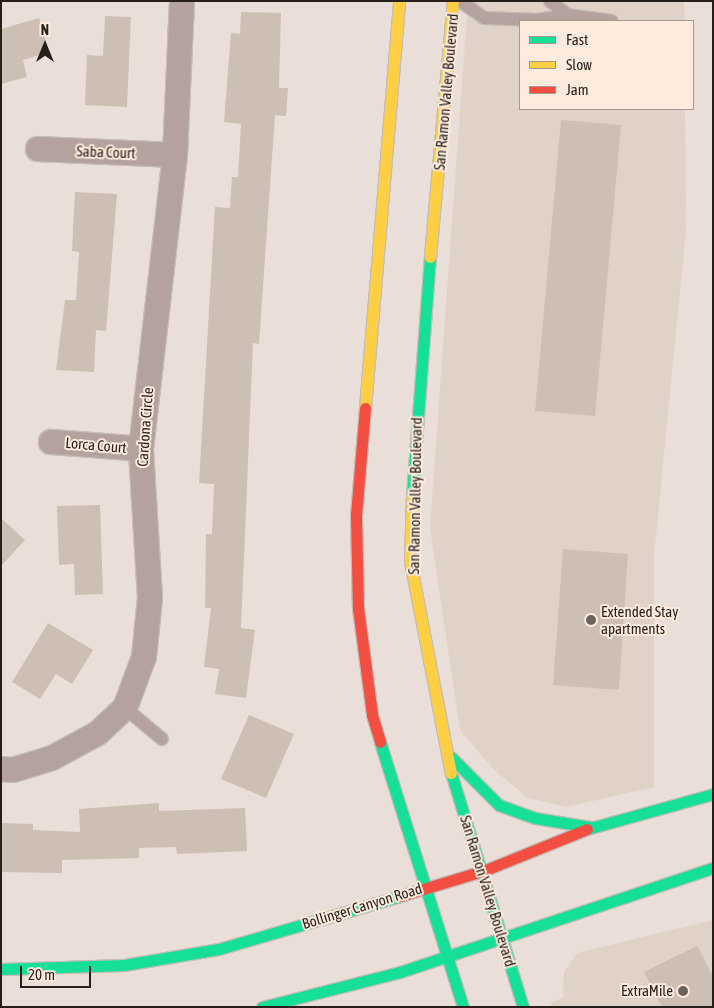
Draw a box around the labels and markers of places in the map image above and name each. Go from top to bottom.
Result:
place label: Extended Stay apartments [601,602,678,637]
marker: Extended Stay apartments [585,614,597,626]
place label: ExtraMile [621,982,673,1000]
marker: ExtraMile [677,985,689,997]

